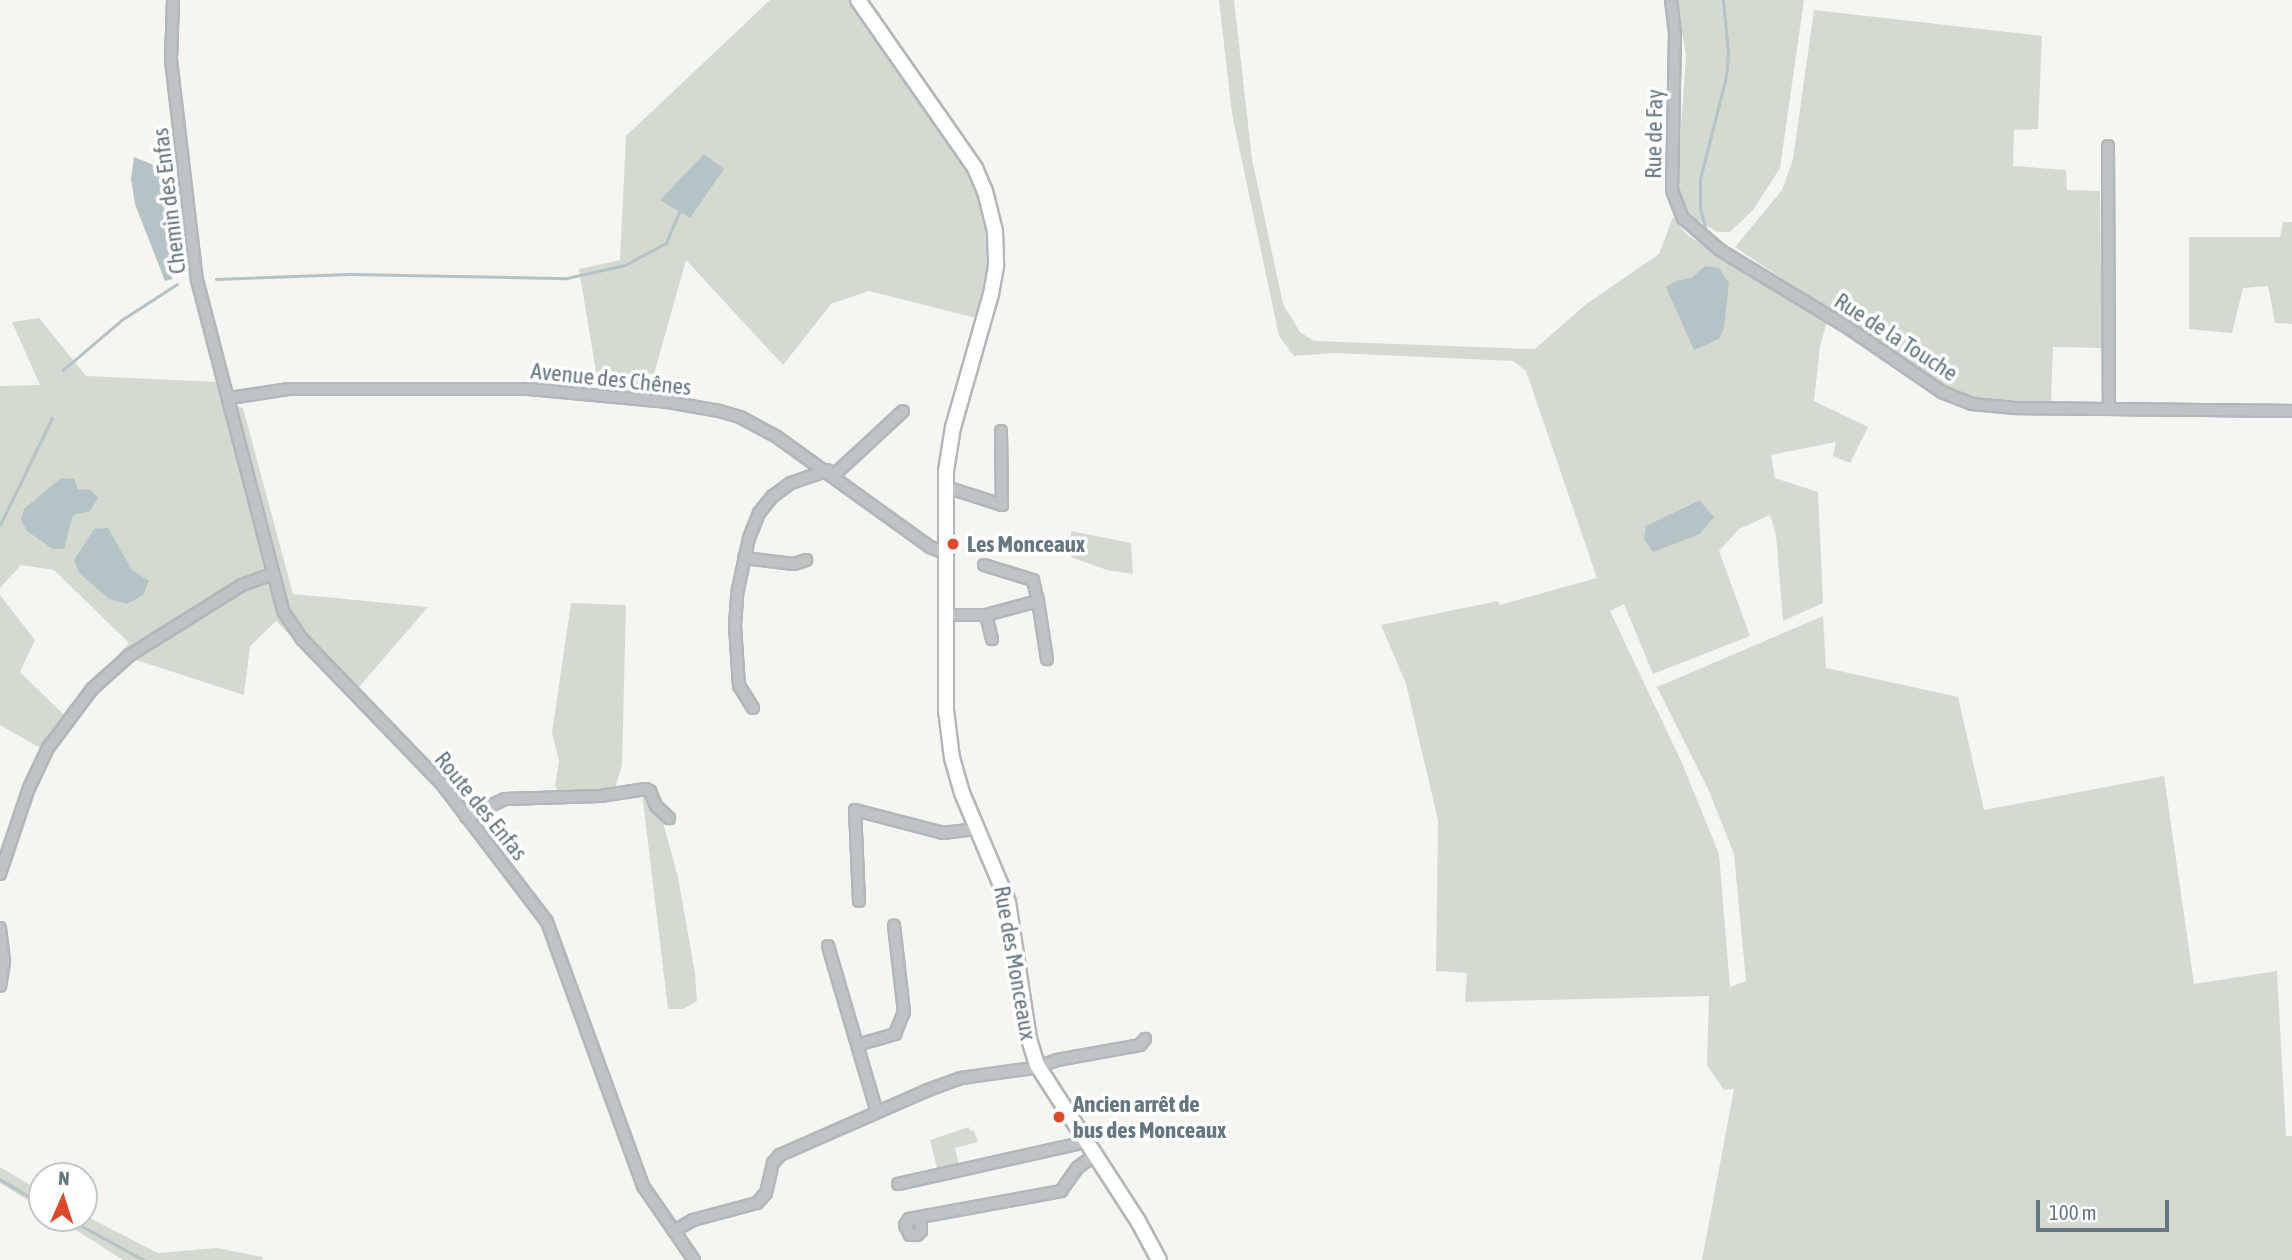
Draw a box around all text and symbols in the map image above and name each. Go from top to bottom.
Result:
street label: Rue de Fay [1639,89,1669,179]
street label: Chemin des Enfas [146,126,192,276]
street label: Rue de la Touche [1829,287,1963,387]
street label: Avenue des Chênes [529,357,693,401]
place label: Les Monceaux [967,530,1085,558]
marker: Les Monceaux [945,536,961,552]
street label: Route des Enfas [429,746,533,866]
street label: Rue des Monceaux [988,884,1042,1042]
place label: Ancien arrêt de bus des Monceaux [1073,1090,1226,1144]
marker: Ancien arrêt de bus des Monceaux [1051,1109,1067,1125]
north arrow [28,1162,98,1232]
text: N [58,1167,70,1189]
scale bar [2040,1186,2173,1230]
text: 100 m [2049,1200,2097,1224]

